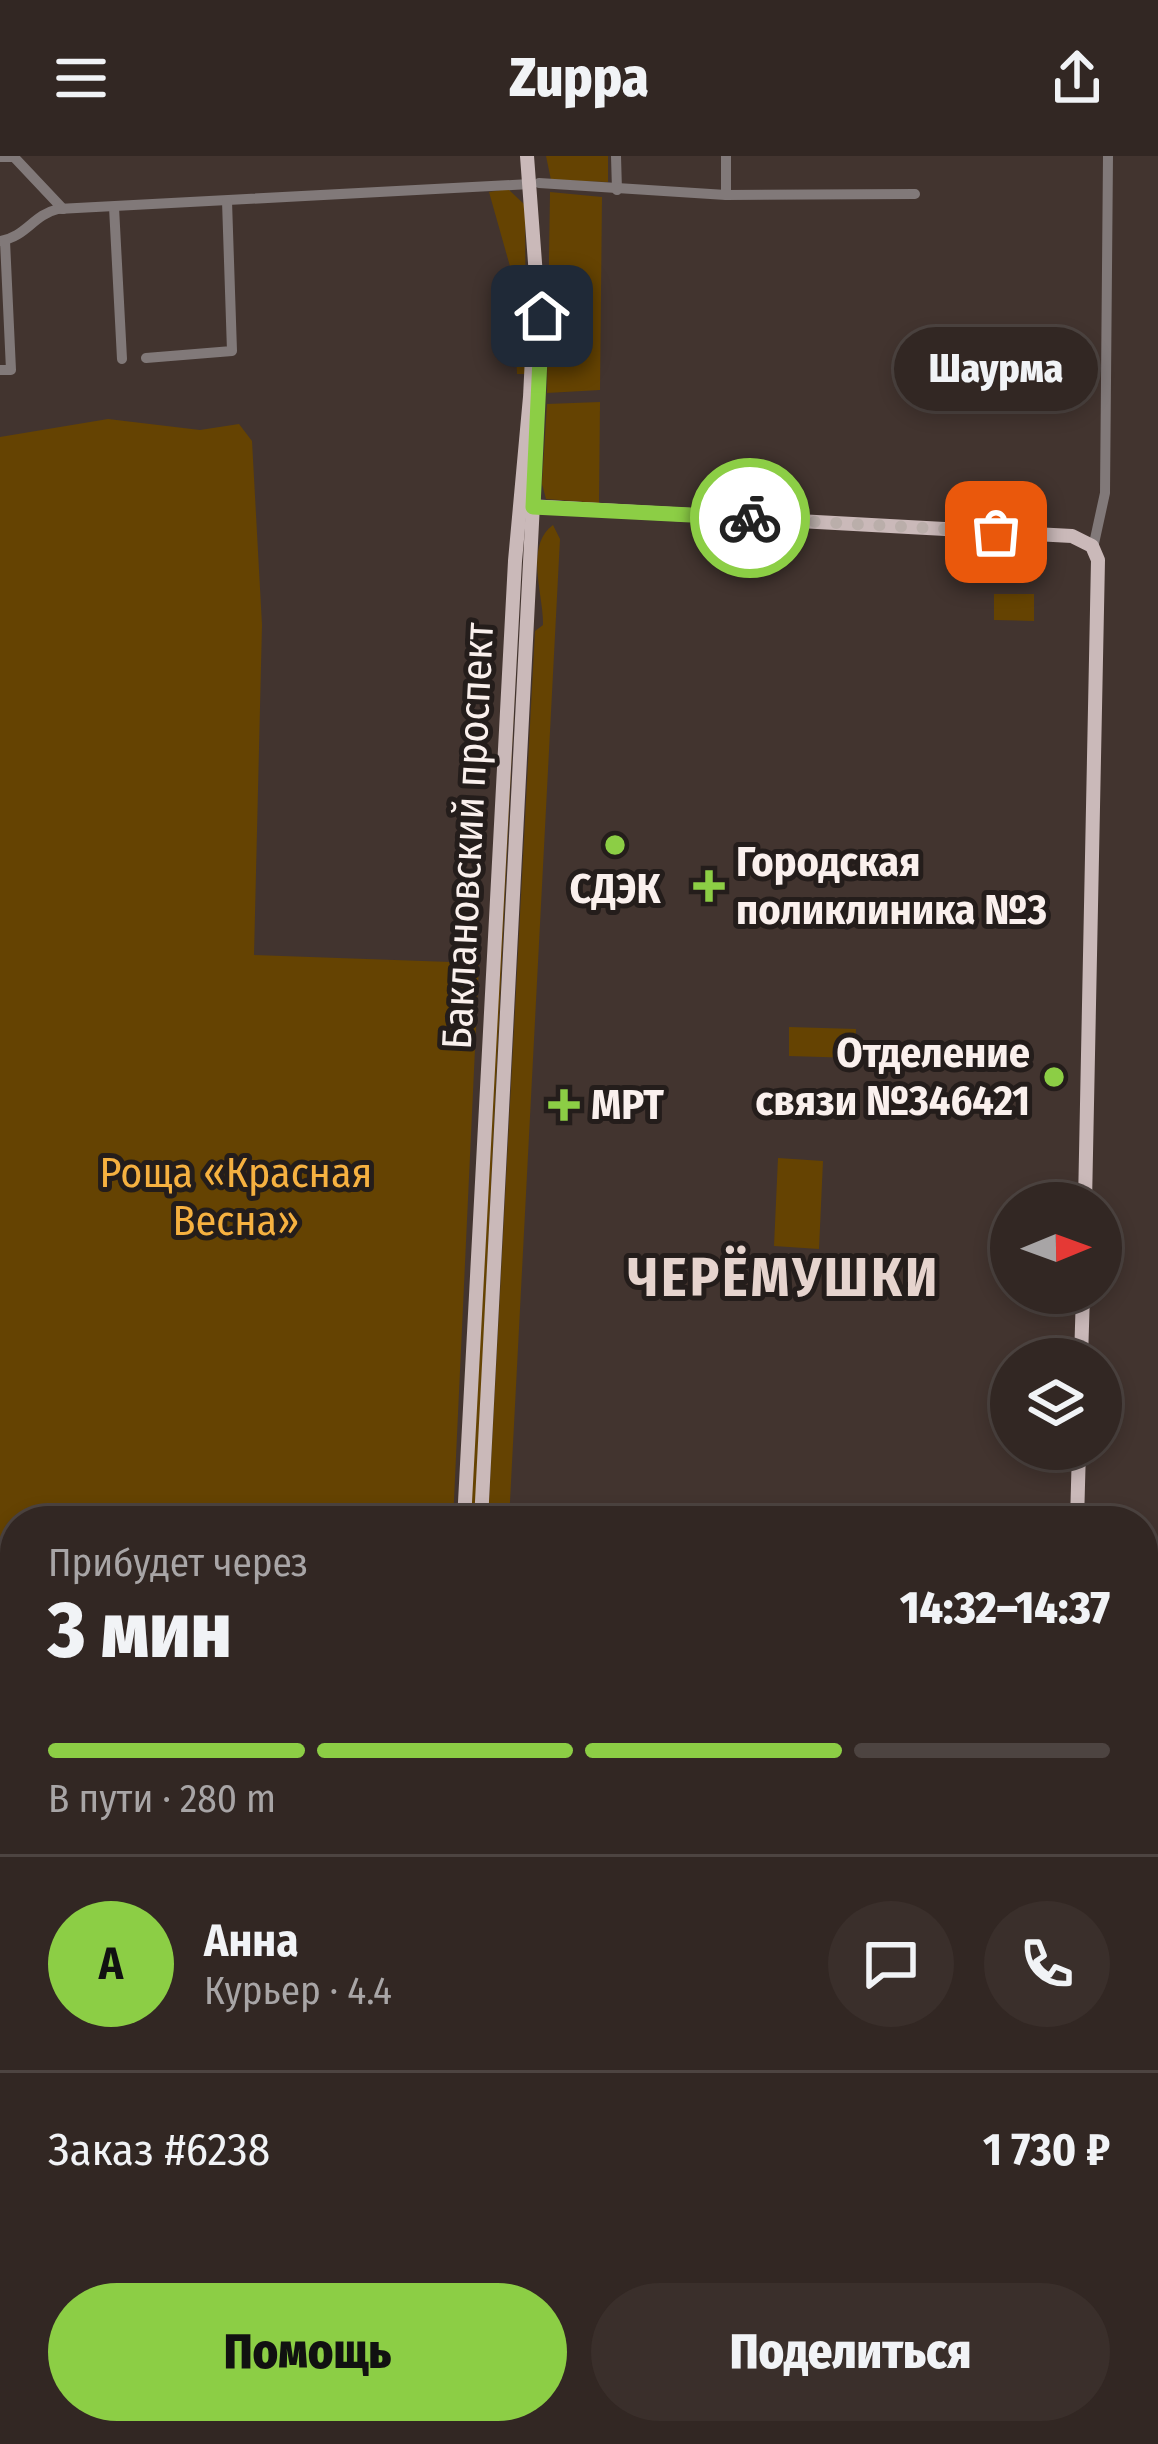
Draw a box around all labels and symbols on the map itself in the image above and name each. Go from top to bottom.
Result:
pin [491,265,593,367]
callout: Шаурма [894,328,1098,412]
courier [690,458,810,578]
pin [945,481,1047,583]
street label: Баклановский проспект [432,621,504,1051]
marker: СДЭК [602,832,628,858]
place label: Городская поликлиника №3 [736,837,1047,935]
place label: СДЭК [569,864,662,914]
marker: Городская поликлиника №3 [693,870,725,902]
place label: Отделение связи №346421 [755,1028,1030,1126]
marker: Отделение связи №346421 [1041,1064,1067,1090]
place label: МРТ [591,1080,664,1130]
marker: МРТ [548,1089,580,1121]
park label: Роща «Красная Весна» [100,1148,372,1246]
north arrow [990,1182,1122,1314]
district label: ЧЕРЁМУШКИ [628,1245,940,1310]

